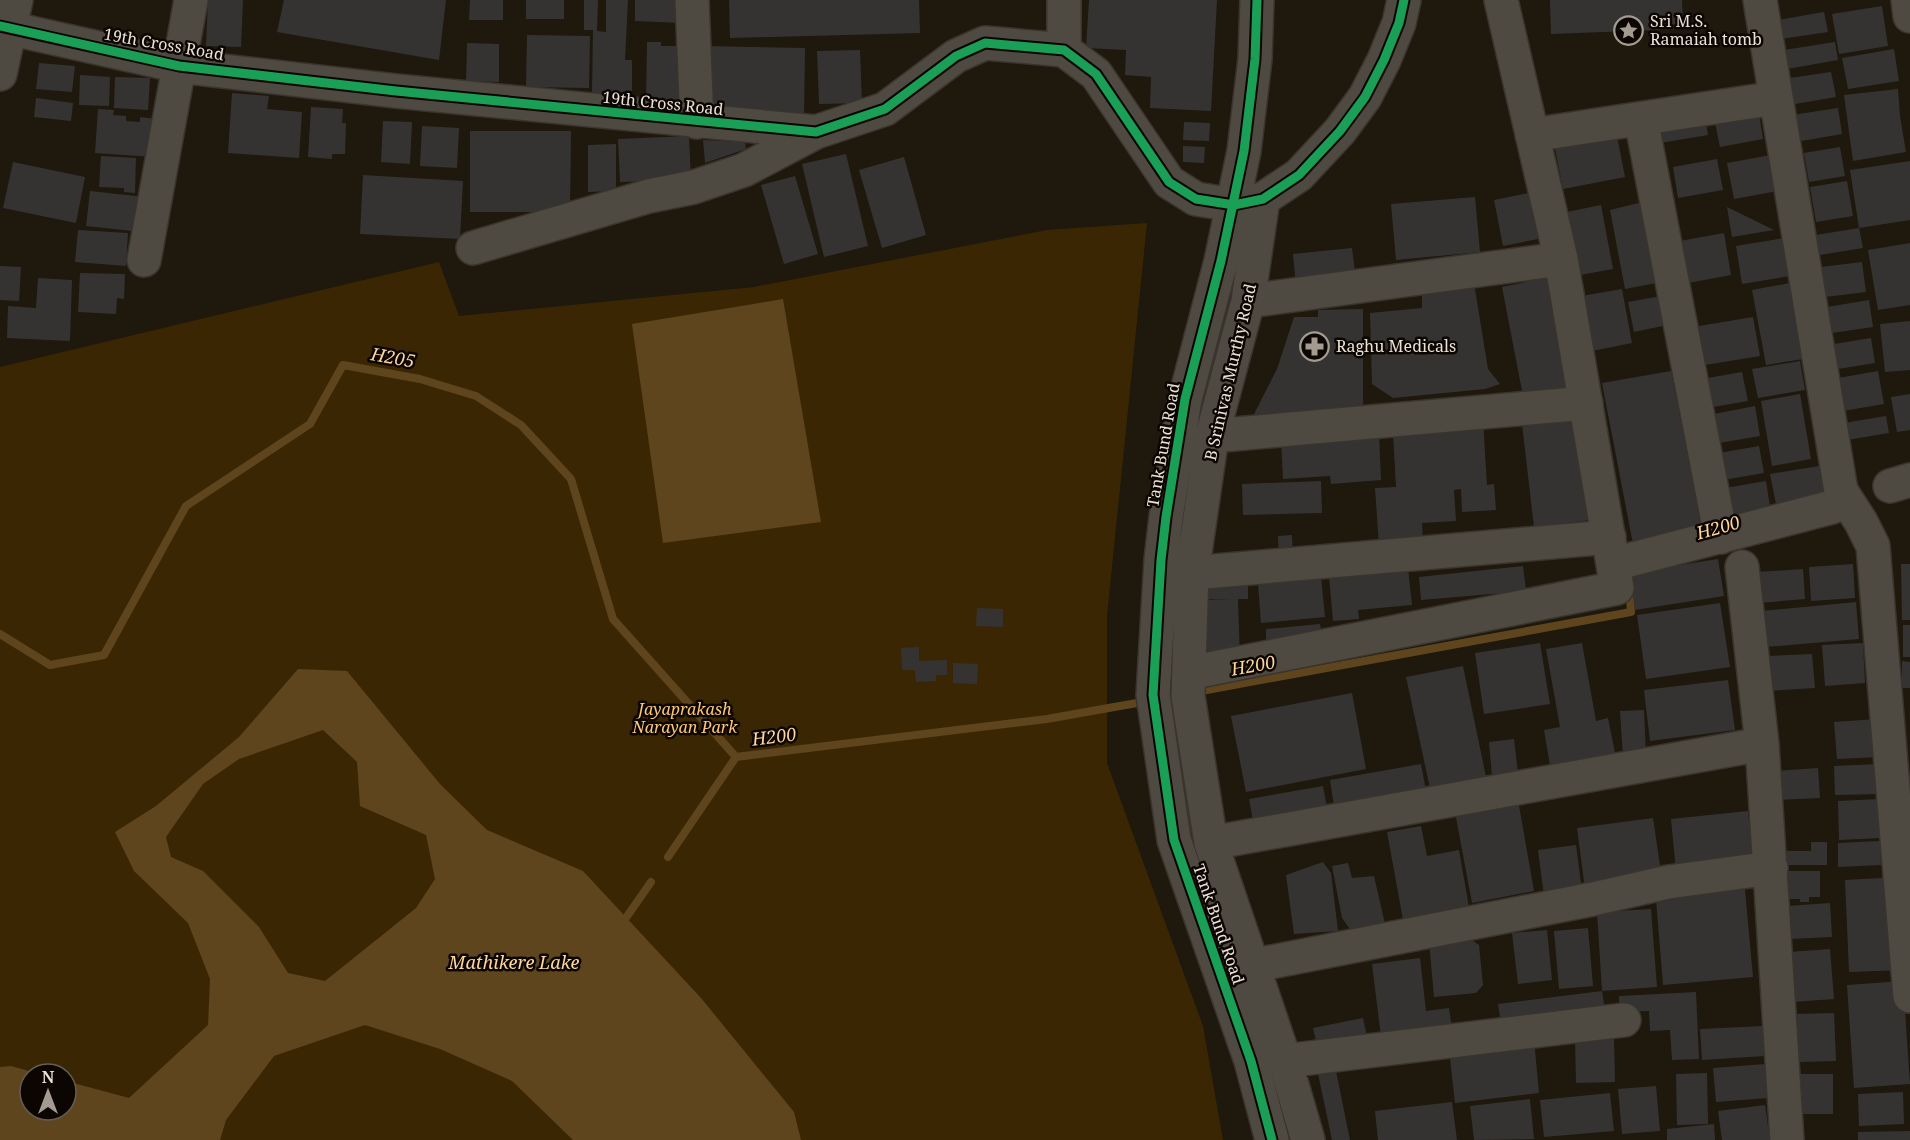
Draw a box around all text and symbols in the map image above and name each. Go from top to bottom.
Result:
place label: Sri M.S. Ramaiah tomb [1650,10,1762,50]
place icon: Sri M.S. Ramaiah tomb [1613,14,1645,46]
street label: 19th Cross Road [102,23,226,65]
street label: 19th Cross Road [601,86,725,120]
street label: B Srinivas Murthy Road [1199,281,1261,463]
pharmacy icon: Raghu Medicals [1299,330,1331,362]
place label: Raghu Medicals [1336,335,1456,357]
water label: H205 [368,341,417,373]
street label: Tank Bund Road [1141,381,1185,509]
water label: H200 [1692,509,1743,545]
water label: H200 [1228,649,1277,681]
park label: Jayaprakash Narayan Park [632,698,738,738]
water label: H200 [749,721,798,751]
street label: Tank Bund Road [1188,861,1250,987]
water label: Mathikere Lake [448,950,580,974]
north arrow [18,1062,78,1122]
text: N [42,1066,55,1088]

